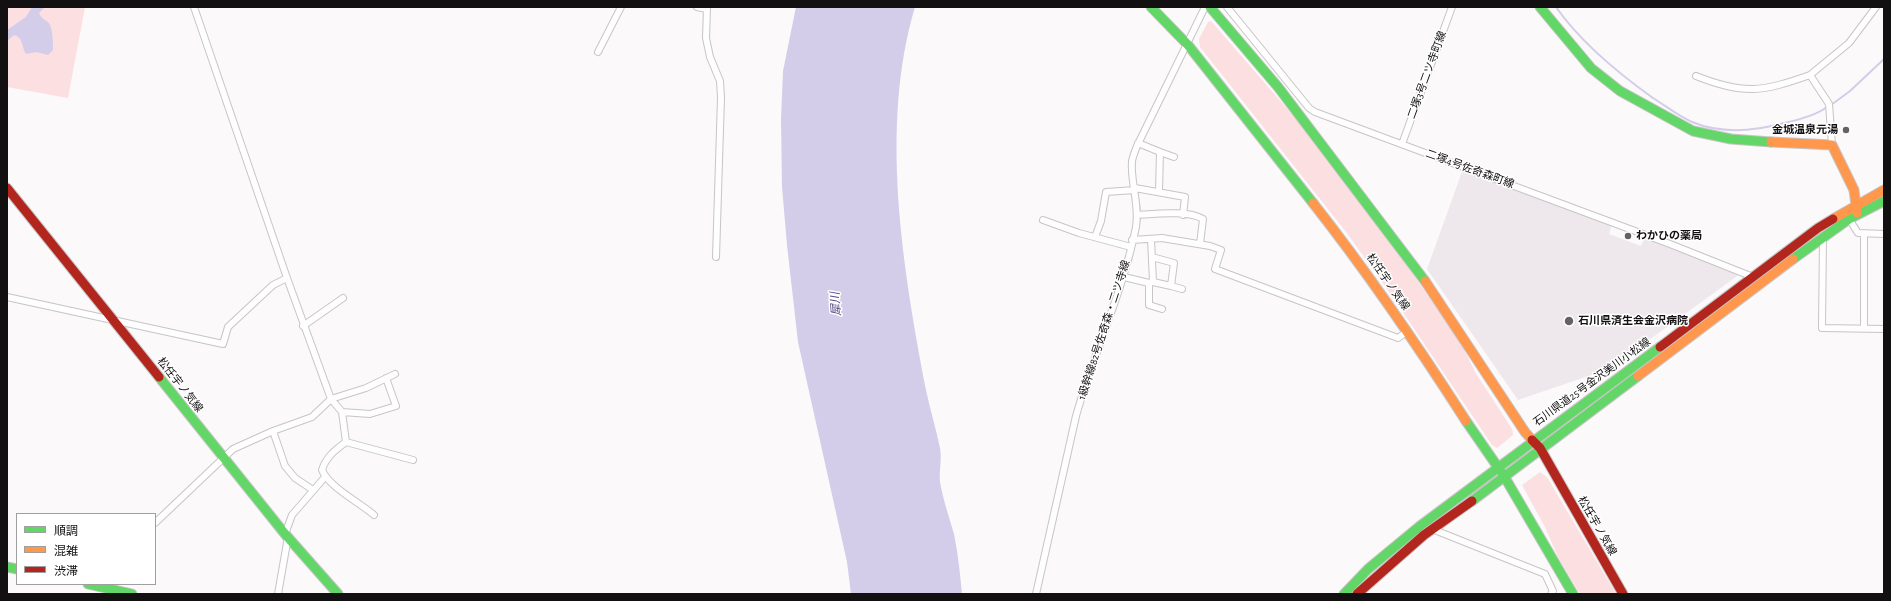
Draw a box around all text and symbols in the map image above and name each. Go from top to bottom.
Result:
street label: 二塚3号二ツ寺町線 [1405,29,1449,121]
place label: 金城温泉元湯 [1772,123,1838,137]
marker: 金城温泉元湯 [1841,125,1851,135]
street label: 二塚4号佐奇森町線 [1424,147,1516,191]
place label: わかひの薬局 [1636,229,1702,243]
marker: わかひの薬局 [1623,231,1633,241]
street label: 松任宇ノ気線 [1364,251,1412,313]
street label: 1級幹線82号佐奇森・二ツ寺線 [1075,259,1133,401]
water label: 犀川 [828,292,844,316]
place label: 石川県済生会金沢病院 [1578,314,1688,328]
marker: 石川県済生会金沢病院 [1563,315,1575,327]
street label: 石川県道25号金沢美川小松線 [1531,335,1653,429]
street label: 松任宇ノ気線 [154,355,206,415]
street label: 松任宇ノ気線 [1575,494,1619,558]
legend [16,513,156,585]
text: 順調 [54,525,78,537]
text: 混雑 [54,545,78,557]
text: 渋滞 [54,565,78,577]

